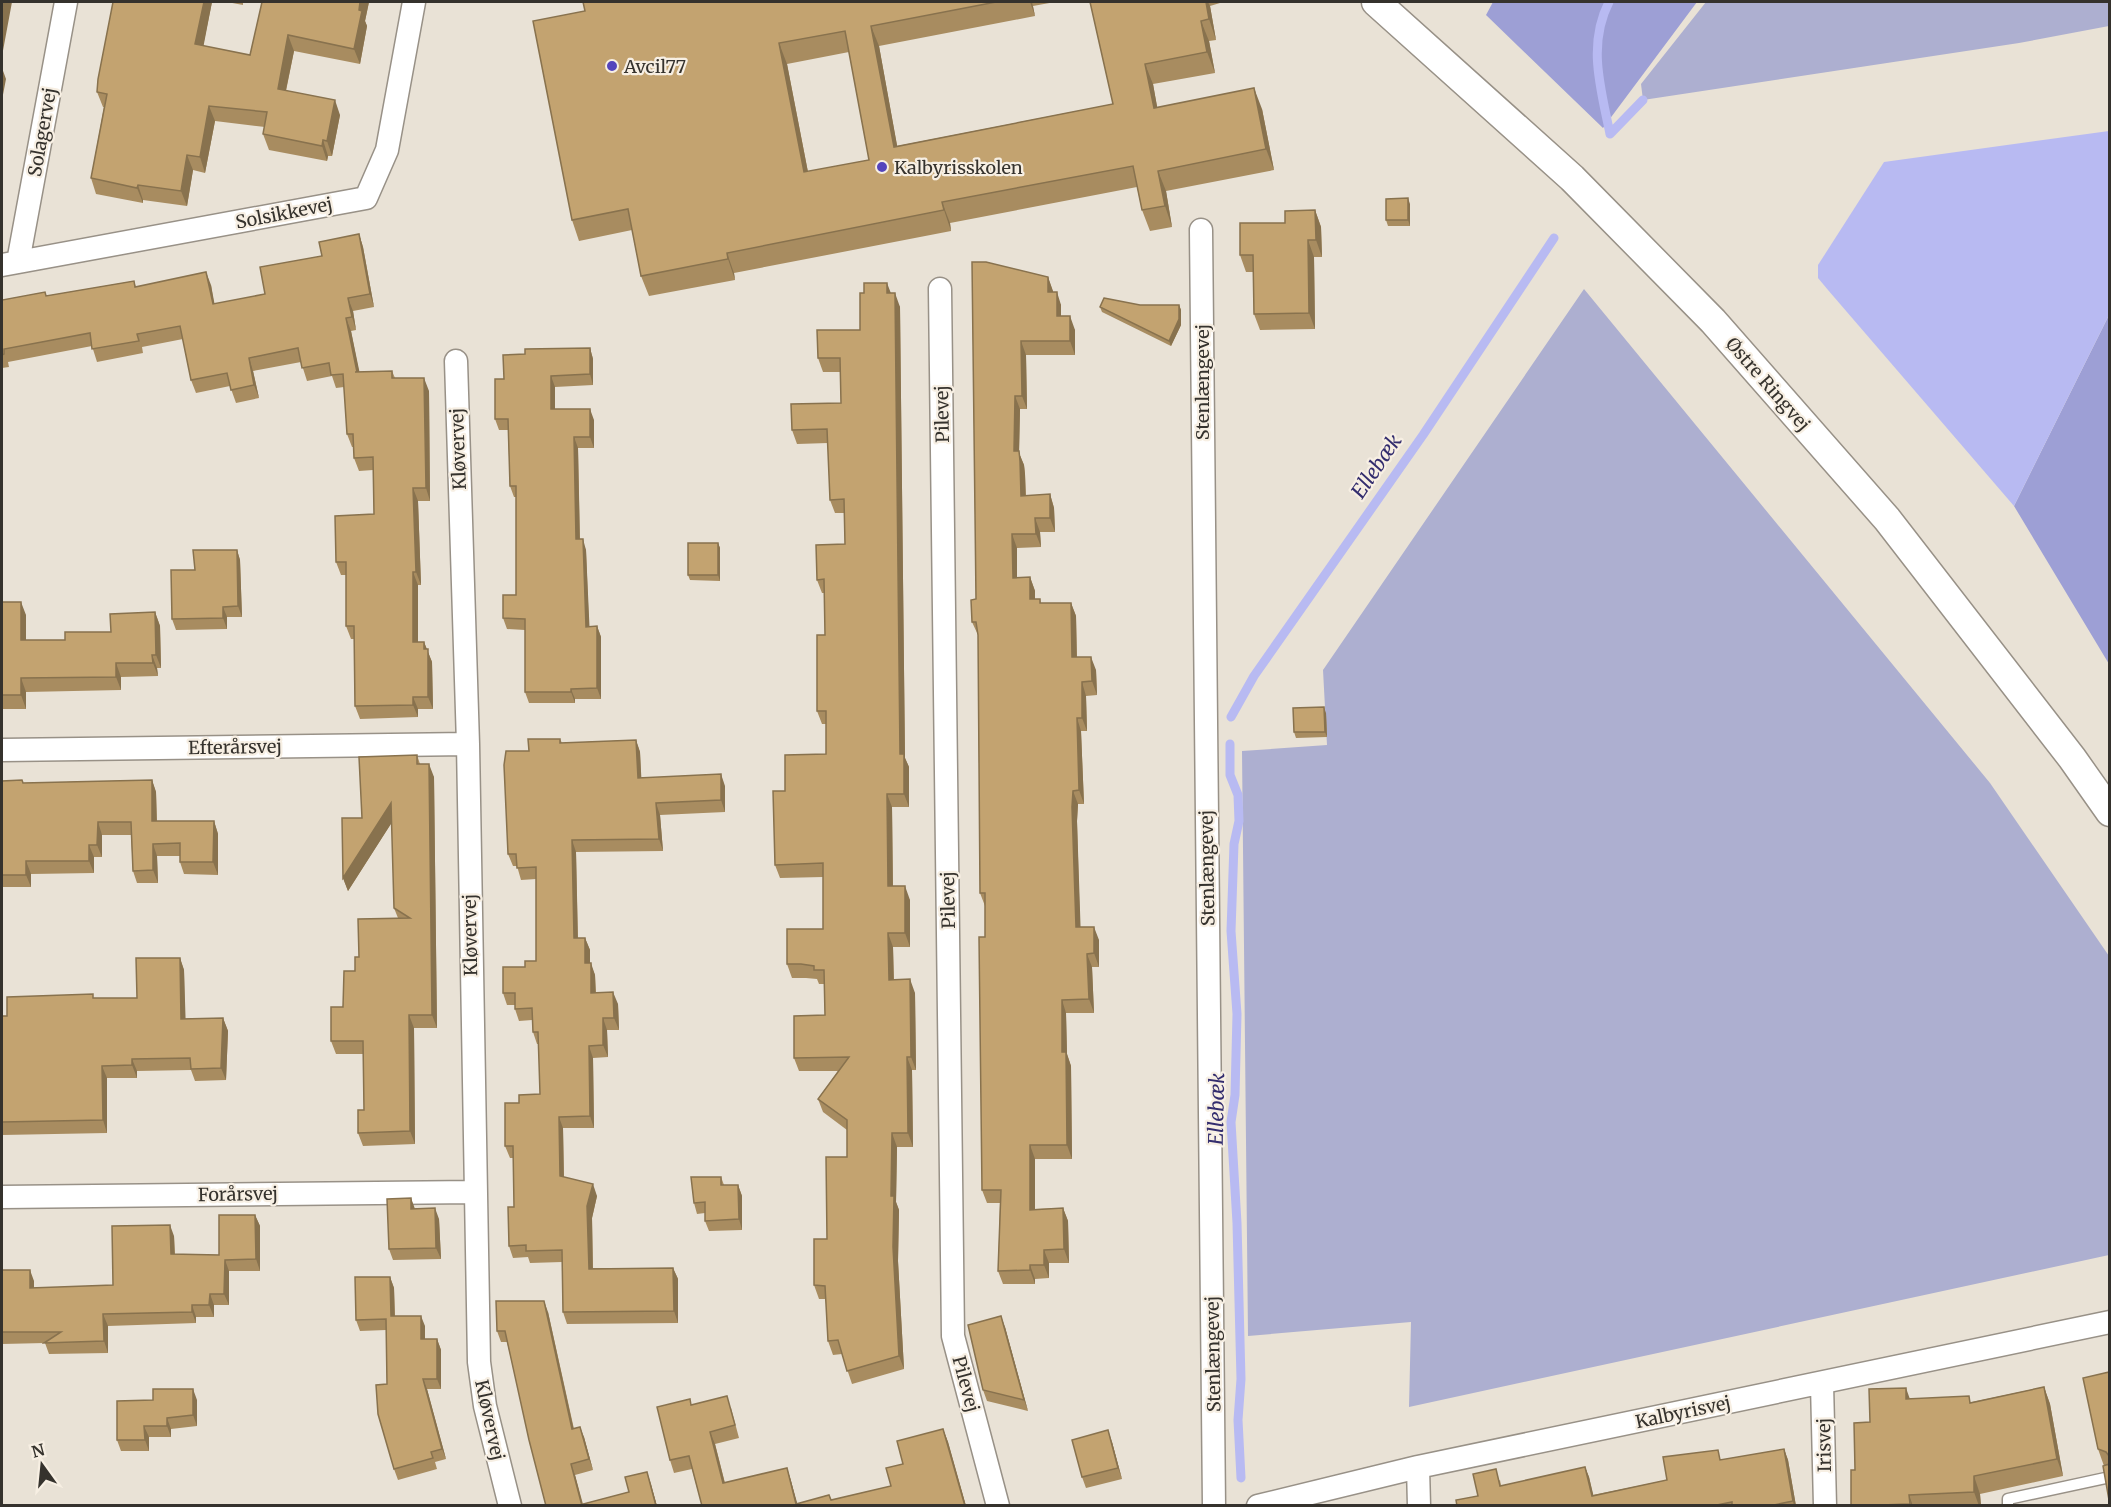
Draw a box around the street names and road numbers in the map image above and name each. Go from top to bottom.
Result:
street label: Solagervej [23,86,61,178]
street label: Solsikkevej [234,192,334,234]
street label: Stenlængevej [1191,324,1214,440]
street label: Østre Ringvej [1721,332,1815,436]
street label: Pilevej [930,385,954,443]
street label: Kløvervej [445,408,471,490]
street label: Efterårsvej [188,735,282,759]
street label: Stenlængevej [1194,810,1220,926]
street label: Pilevej [936,871,960,929]
street label: Kløvervej [458,894,482,976]
street label: Forårsvej [198,1182,278,1206]
street label: Stenlængevej [1200,1296,1226,1412]
street label: Pilevej [947,1353,985,1415]
street label: Kløvervej [470,1377,510,1463]
street label: Kalbyrisvej [1633,1391,1733,1433]
street label: Irisvej [1812,1418,1836,1472]

